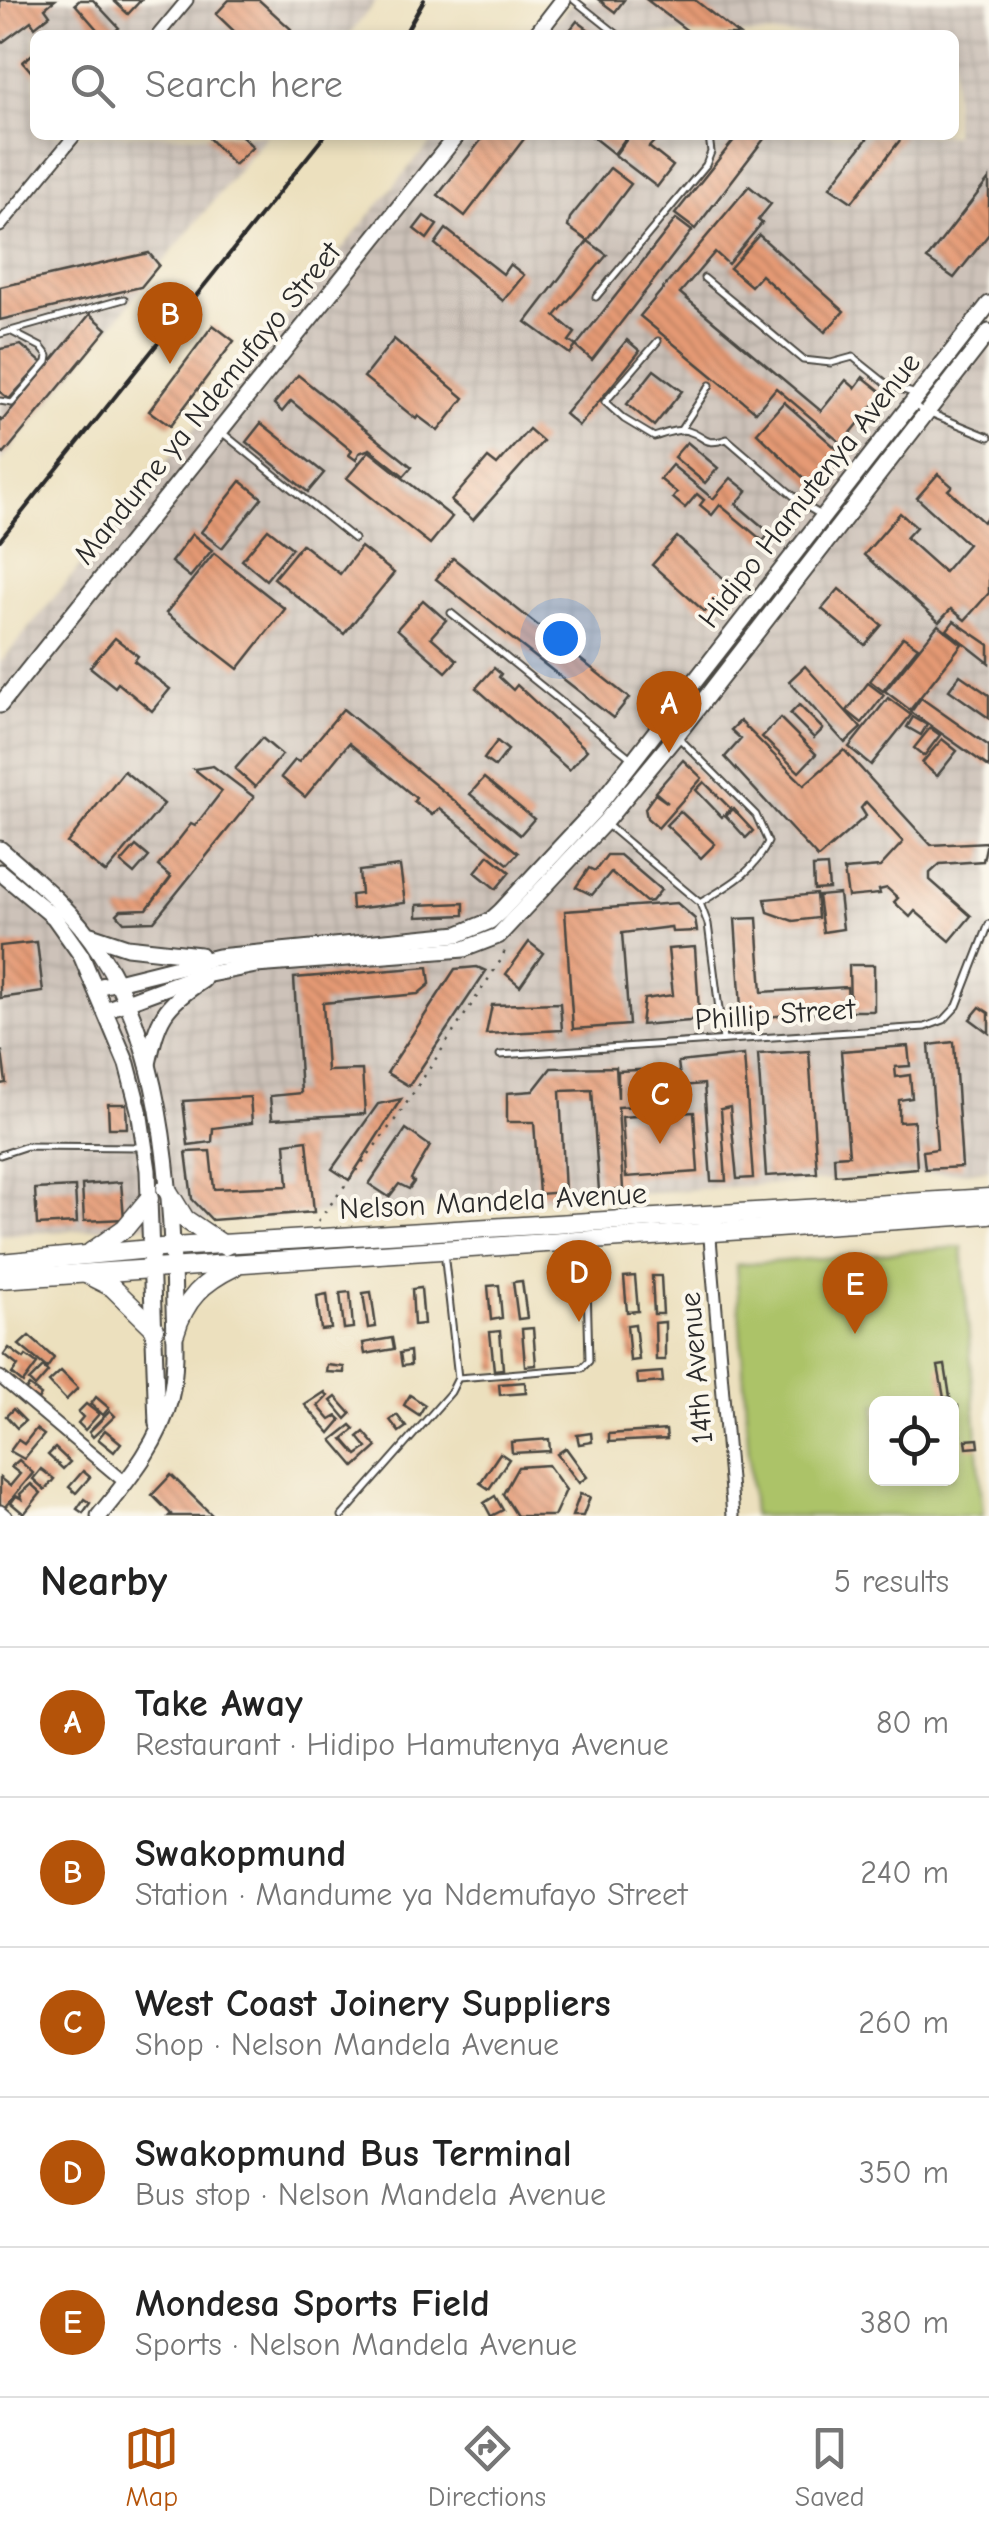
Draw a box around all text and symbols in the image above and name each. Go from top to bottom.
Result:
search box [30,30,959,140]
icon: search [65,58,120,113]
text: Search here [145,63,343,107]
street label: Mandume ya Ndemufayo Street [66,234,349,572]
pin: B [138,282,202,364]
street label: Hidipo Hamutenya Avenue [691,346,928,635]
your location [535,613,586,664]
pin: A [636,670,702,753]
street label: Phillip Street [694,991,858,1038]
pin: C [628,1062,692,1144]
street label: Nelson Mandela Avenue [338,1176,648,1227]
pin: D [546,1240,612,1322]
pin: E [822,1252,888,1334]
street label: 14th Avenue [672,1291,721,1445]
map controls [869,1396,959,1486]
button: locate [869,1396,959,1486]
text: Nearby [40,1557,167,1606]
text: 5 results [834,1563,949,1600]
text: Take Away [135,1682,303,1726]
text: A [64,1704,81,1741]
text: 80 m [876,1704,949,1741]
text: Restaurant · Hidipo Hamutenya Avenue [135,1726,669,1763]
text: Swakopmund [135,1832,346,1876]
text: B [63,1854,82,1891]
text: 240 m [860,1854,949,1891]
text: Station · Mandume ya Ndemufayo Street [135,1876,687,1913]
text: West Coast Joinery Suppliers [135,1982,611,2026]
text: C [63,2004,82,2041]
text: 260 m [858,2004,949,2041]
text: Shop · Nelson Mandela Avenue [135,2026,559,2063]
text: Swakopmund Bus Terminal [135,2132,572,2176]
text: D [63,2154,82,2191]
text: 350 m [859,2154,949,2191]
text: Bus stop · Nelson Mandela Avenue [135,2176,606,2213]
text: Mondesa Sports Field [135,2282,490,2326]
text: E [63,2304,82,2341]
text: 380 m [860,2304,949,2341]
text: Sports · Nelson Mandela Avenue [135,2326,577,2363]
tab: Map [124,2421,179,2513]
tab: Directions [428,2421,546,2513]
tab: Saved [795,2421,865,2513]

